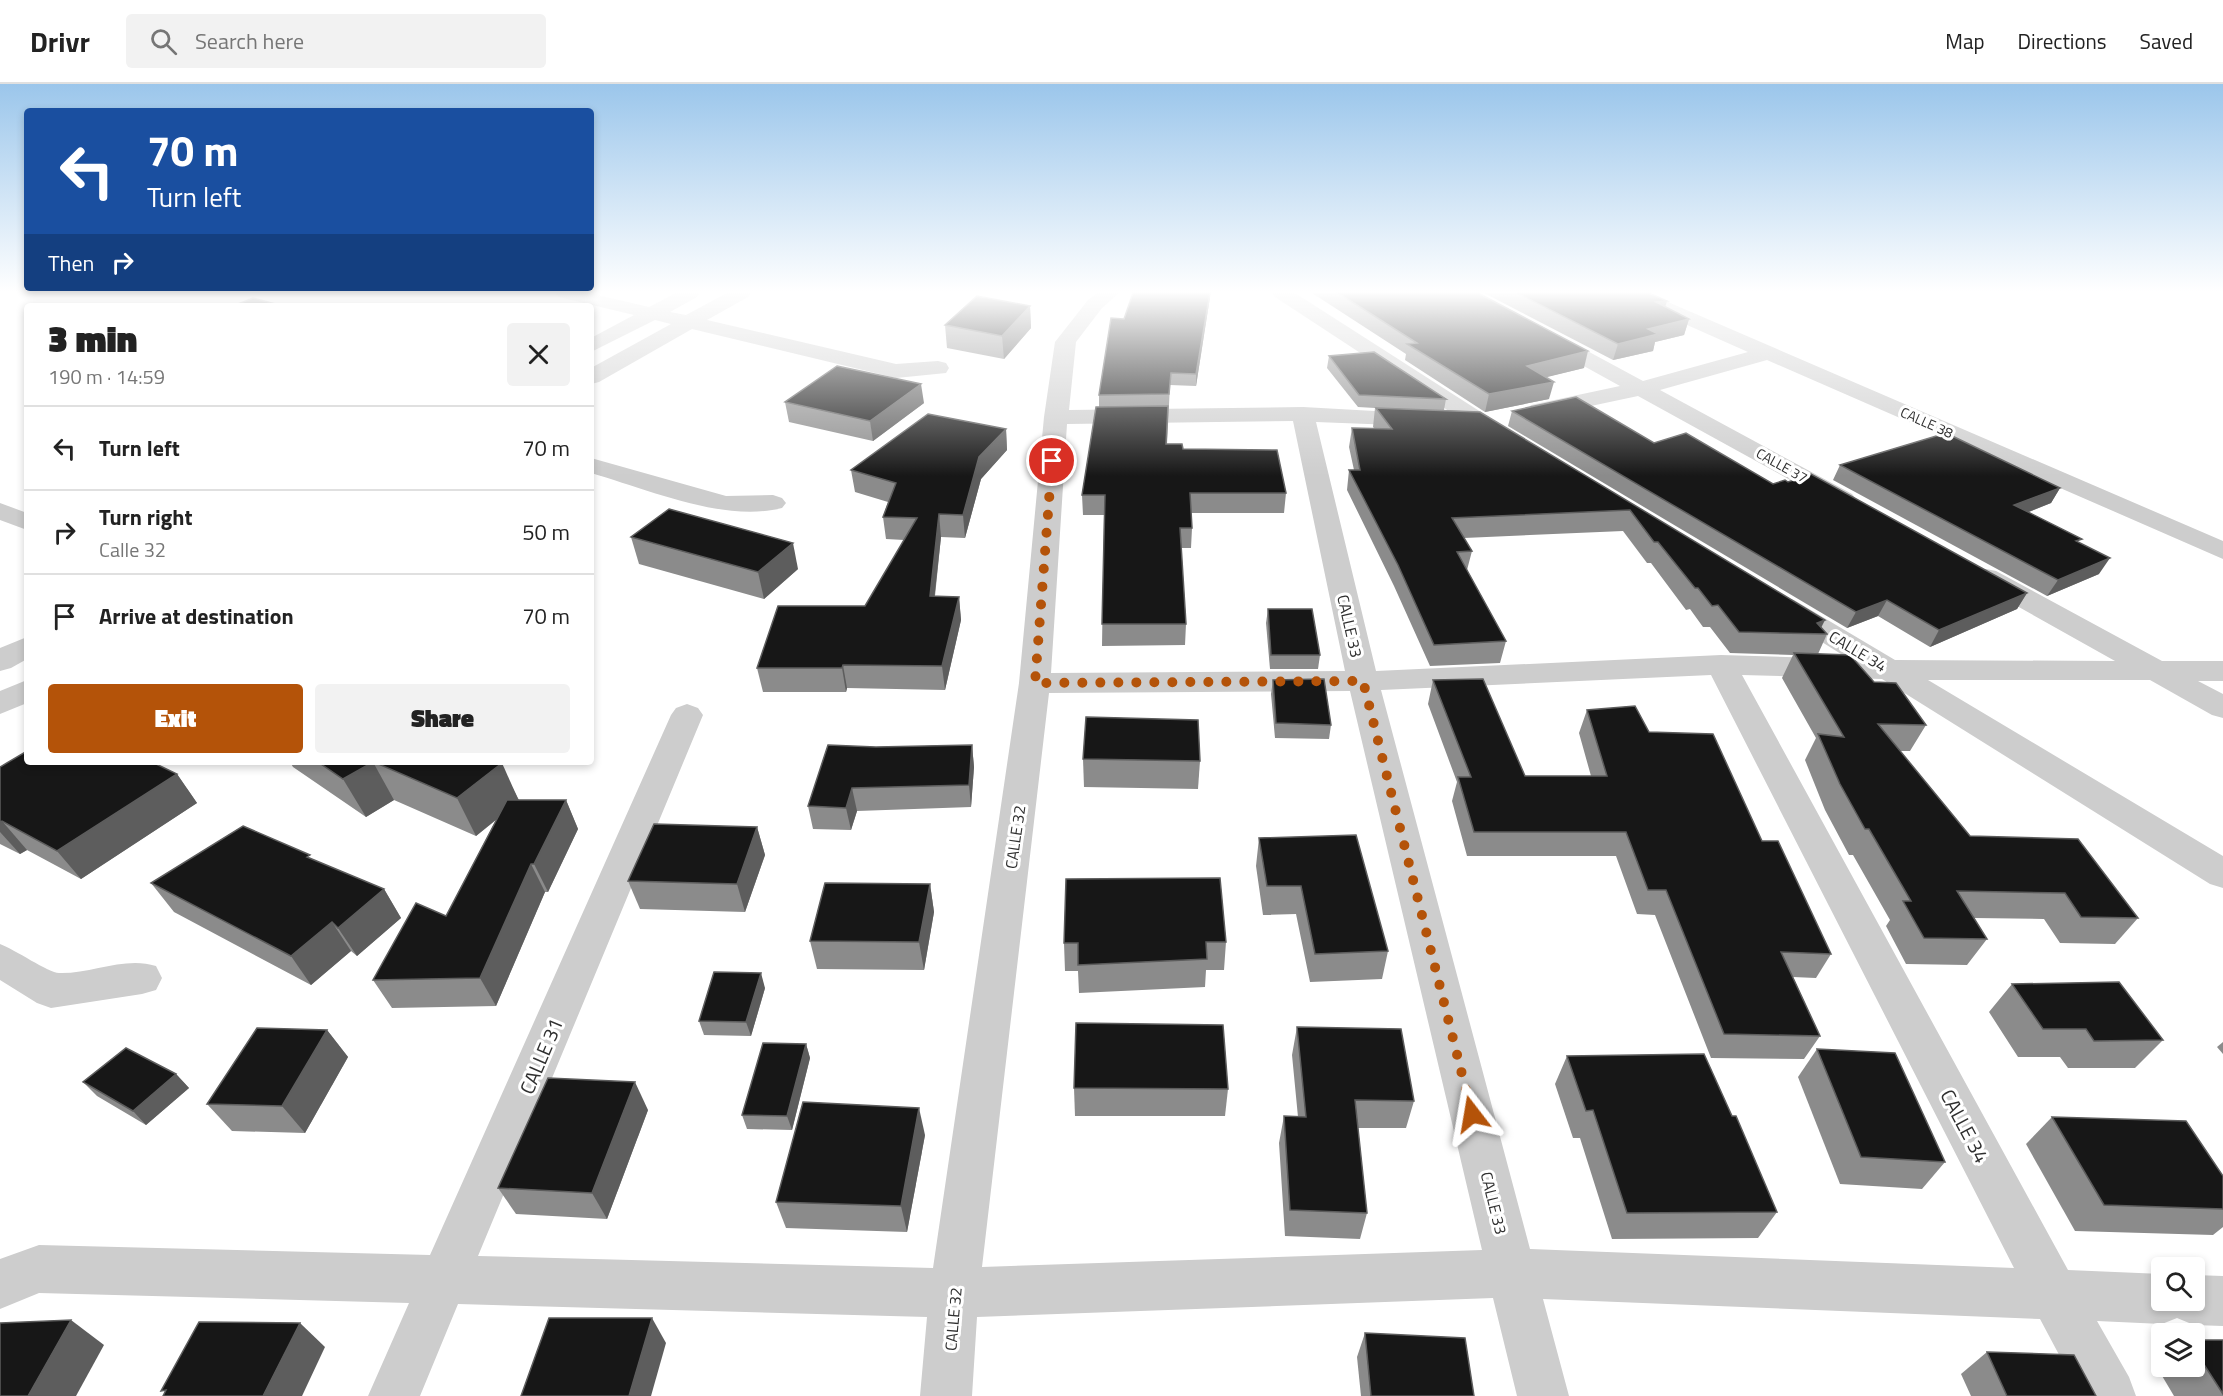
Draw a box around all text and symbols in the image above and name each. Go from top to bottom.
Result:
search box [126,14,546,68]
text: Drivr [30,20,90,63]
text: Search here [195,24,304,58]
icon: search [147,25,180,58]
text: Map [1945,25,1985,57]
text: Directions [2018,25,2107,57]
text: Saved [2140,25,2193,57]
text: 70 m [147,118,239,182]
icon: left [48,132,126,210]
text: Turn left [147,176,241,217]
text: Then [48,246,94,280]
icon: right [106,246,139,279]
text: 3 min [48,311,137,366]
button: close [507,323,570,386]
text: 190 m · 14:59 [48,361,165,392]
street label: CALLE 38 [1897,401,1957,443]
text: Turn left [99,431,180,465]
text: 70 m [522,431,570,465]
icon: left [48,432,81,465]
pin [1026,435,1077,486]
street label: CALLE 37 [1752,442,1812,488]
icon: arrive [1035,444,1068,477]
text: Turn right [99,500,193,534]
text: 50 m [522,515,570,549]
icon: right [48,516,81,549]
text: Calle 32 [99,534,166,565]
street label: CALLE 33 [1331,592,1369,660]
text: Arrive at destination [99,599,294,633]
text: 70 m [522,599,570,633]
icon: arrive [48,600,81,633]
street label: CALLE 34 [1824,624,1892,678]
button: Exit [48,684,303,753]
button: Share [315,684,570,753]
street label: CALLE 32 [999,804,1031,870]
street label: CALLE 31 [511,1013,571,1099]
position arrow [1440,1082,1504,1146]
street label: CALLE 34 [1933,1083,1997,1169]
street label: CALLE 33 [1475,1169,1513,1237]
map controls [2151,1257,2205,1377]
button: search [2151,1257,2205,1311]
street label: CALLE 32 [938,1286,968,1352]
button: layers [2151,1323,2205,1377]

